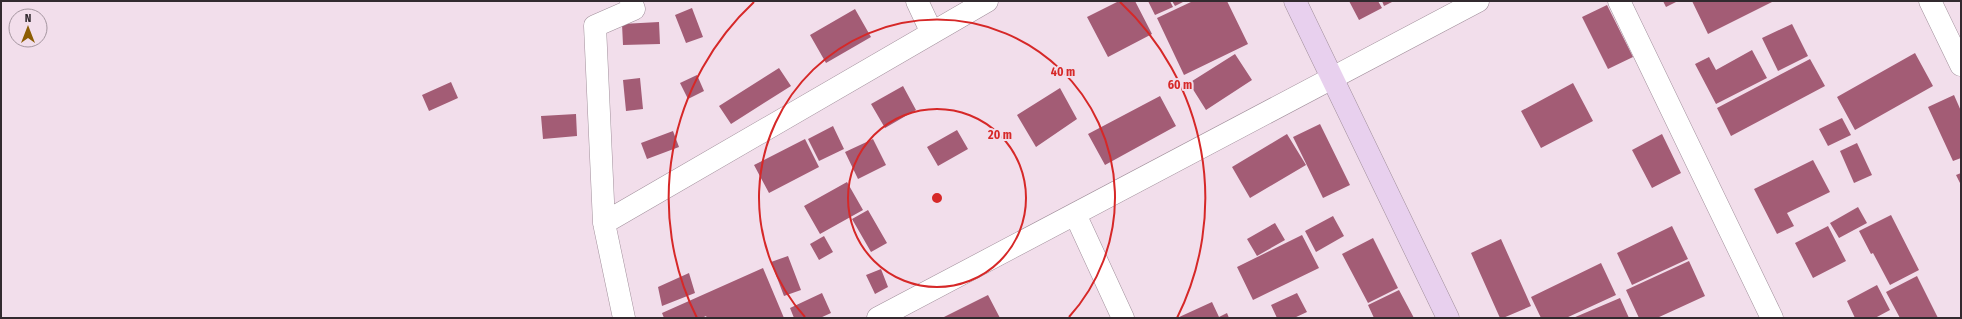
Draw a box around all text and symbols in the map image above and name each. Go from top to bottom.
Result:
north arrow [8,8,48,48]
text: N [25,12,31,25]
text: 40 m [1051,65,1075,79]
text: 60 m [1168,78,1192,92]
text: 20 m [987,128,1012,142]
centre of rings [930,191,944,205]

